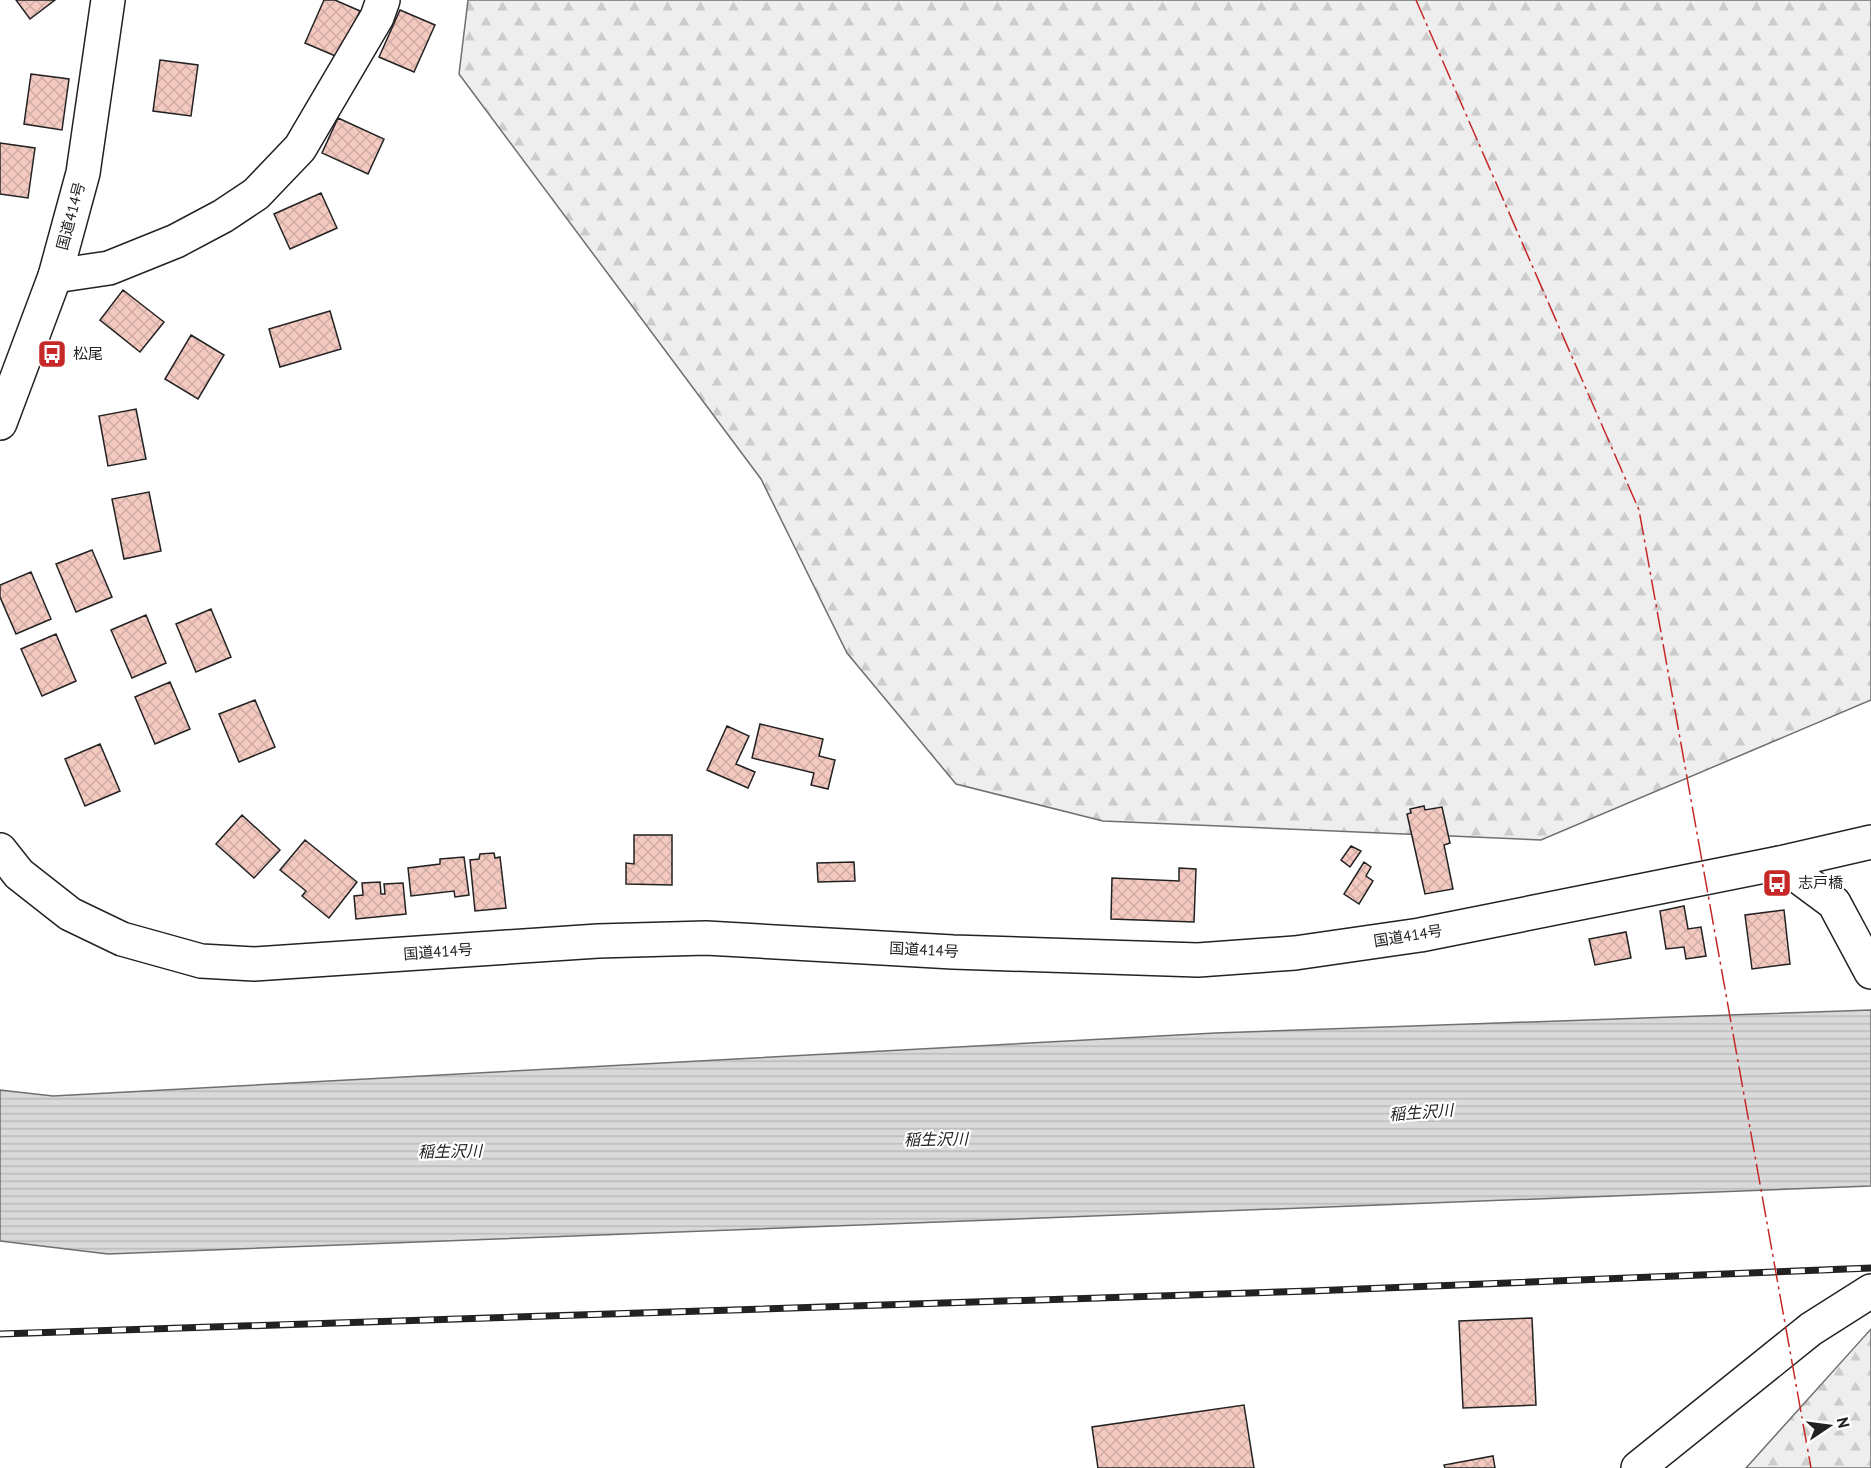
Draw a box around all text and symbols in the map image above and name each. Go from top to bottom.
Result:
street label: 国道414号 [52,180,89,252]
bus stop icon: 松尾 [36,338,68,370]
place label: 松尾 [73,344,103,363]
bus stop icon: 志戸橋 [1761,867,1793,899]
place label: 志戸橋 [1798,873,1843,892]
street label: 国道414号 [1372,921,1444,950]
street label: 国道414号 [889,938,959,961]
street label: 国道414号 [403,940,473,963]
water label: 稲生沢川 [1388,1100,1456,1124]
water label: 稲生沢川 [904,1128,970,1150]
water label: 稲生沢川 [418,1140,484,1162]
north arrow [1799,1396,1859,1456]
text: N [1833,1415,1855,1430]

